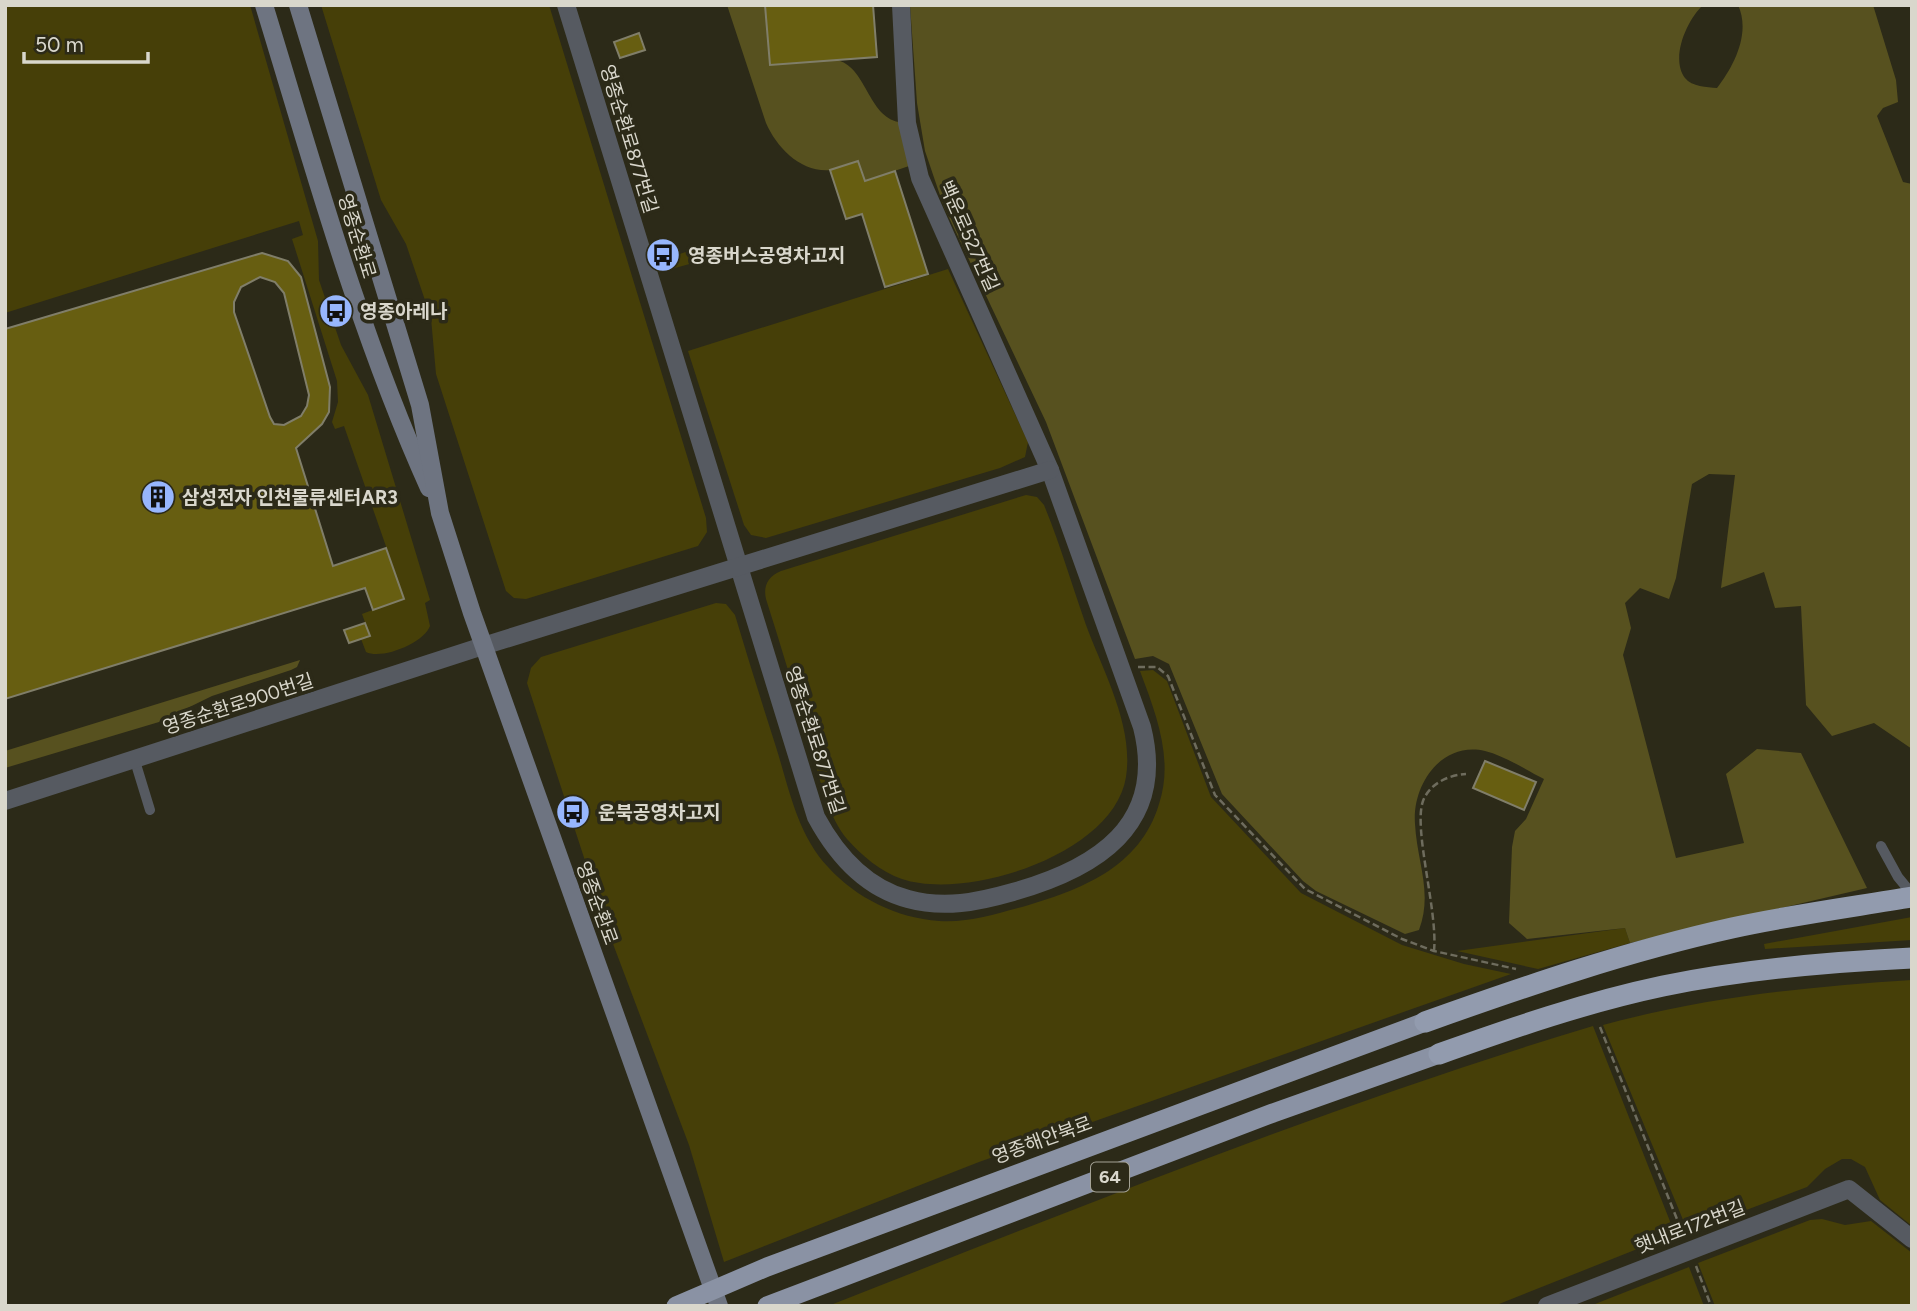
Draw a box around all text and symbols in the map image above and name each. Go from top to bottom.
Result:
scale bar [24,21,149,65]
text: 50 m [35,32,84,57]
street label: 영종순환로877번길 [595,62,663,216]
street label: 백운로527번길 [934,177,1004,295]
street label: 영종순환로 [333,191,381,281]
bus stop icon: 영종버스공영차고지 [644,236,682,274]
place label: 영종버스공영차고지 [688,244,845,267]
bus stop icon: 영종아레나 [317,292,355,330]
place label: 영종아레나 [360,300,448,323]
building icon: 삼성전자 인천물류센터AR3 [139,478,177,516]
place label: 삼성전자 인천물류센터AR3 [182,486,398,509]
street label: 영종순환로877번길 [780,663,850,817]
street label: 영종순환로900번길 [160,669,316,739]
bus stop icon: 운북공영차고지 [554,793,592,831]
place label: 운북공영차고지 [598,801,720,824]
street label: 영종순환로 [571,858,623,948]
street label: 영종해안북로 [989,1111,1095,1169]
road number: 64 [1091,1162,1129,1192]
street label: 햇내로172번길 [1632,1195,1748,1259]

